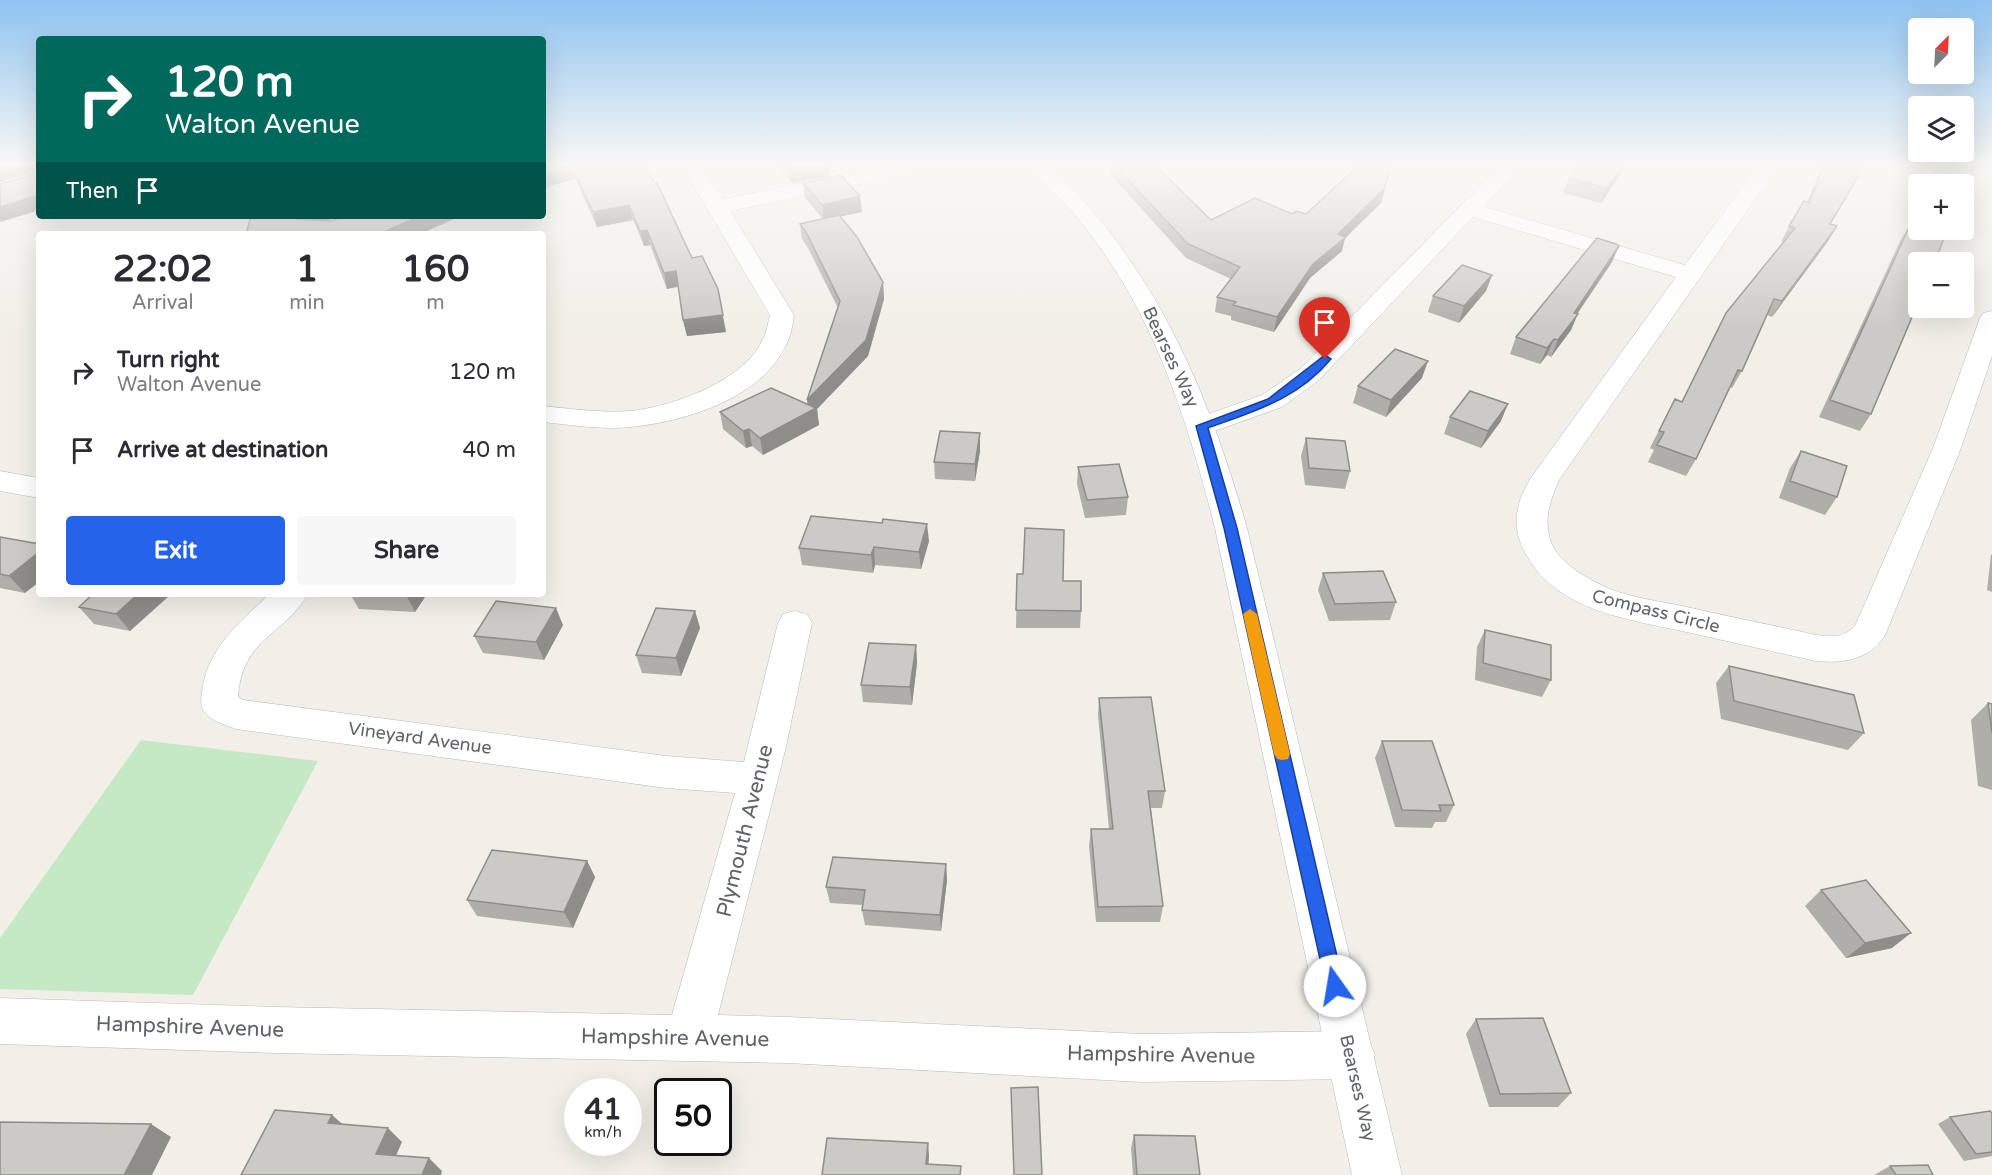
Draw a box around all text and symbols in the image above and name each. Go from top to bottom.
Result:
north arrow [1908,18,1974,84]
map controls [1908,18,1974,318]
text: 120 m [165,57,294,108]
icon: right [66,60,144,138]
button: layers [1908,96,1974,162]
text: Walton Avenue [165,108,360,141]
icon: arrive [131,174,164,207]
button: + [1908,174,1974,240]
text: Then [66,178,119,204]
text: 22:02 [113,248,213,291]
text: 1 [296,248,318,291]
text: 160 [401,248,469,291]
button: − [1908,252,1974,318]
text: Arrival [132,291,194,315]
text: min [289,291,325,315]
text: m [426,291,445,315]
pin [1299,297,1350,359]
street label: Bearses Way [1138,303,1204,411]
icon: arrive [1308,306,1341,339]
text: Turn right [117,347,219,373]
icon: right [66,356,99,389]
text: 120 m [449,359,516,385]
text: Walton Avenue [117,373,261,397]
icon: arrive [66,434,99,467]
text: Arrive at destination [117,437,328,463]
text: 40 m [462,437,516,463]
button: Exit [66,516,285,585]
button: Share [297,516,516,585]
street label: Compass Circle [1590,584,1722,638]
street label: Vineyard Avenue [347,717,493,759]
street label: Plymouth Avenue [711,742,779,920]
position arrow [1303,954,1367,1018]
street label: Hampshire Avenue [95,1011,285,1043]
street label: Hampshire Avenue [581,1024,770,1052]
street label: Bearses Way [1335,1033,1381,1144]
street label: Hampshire Avenue [1067,1041,1256,1069]
speed limit sign: 50 [654,1078,732,1156]
text: 41 [584,1091,622,1128]
text: km/h [584,1123,622,1141]

